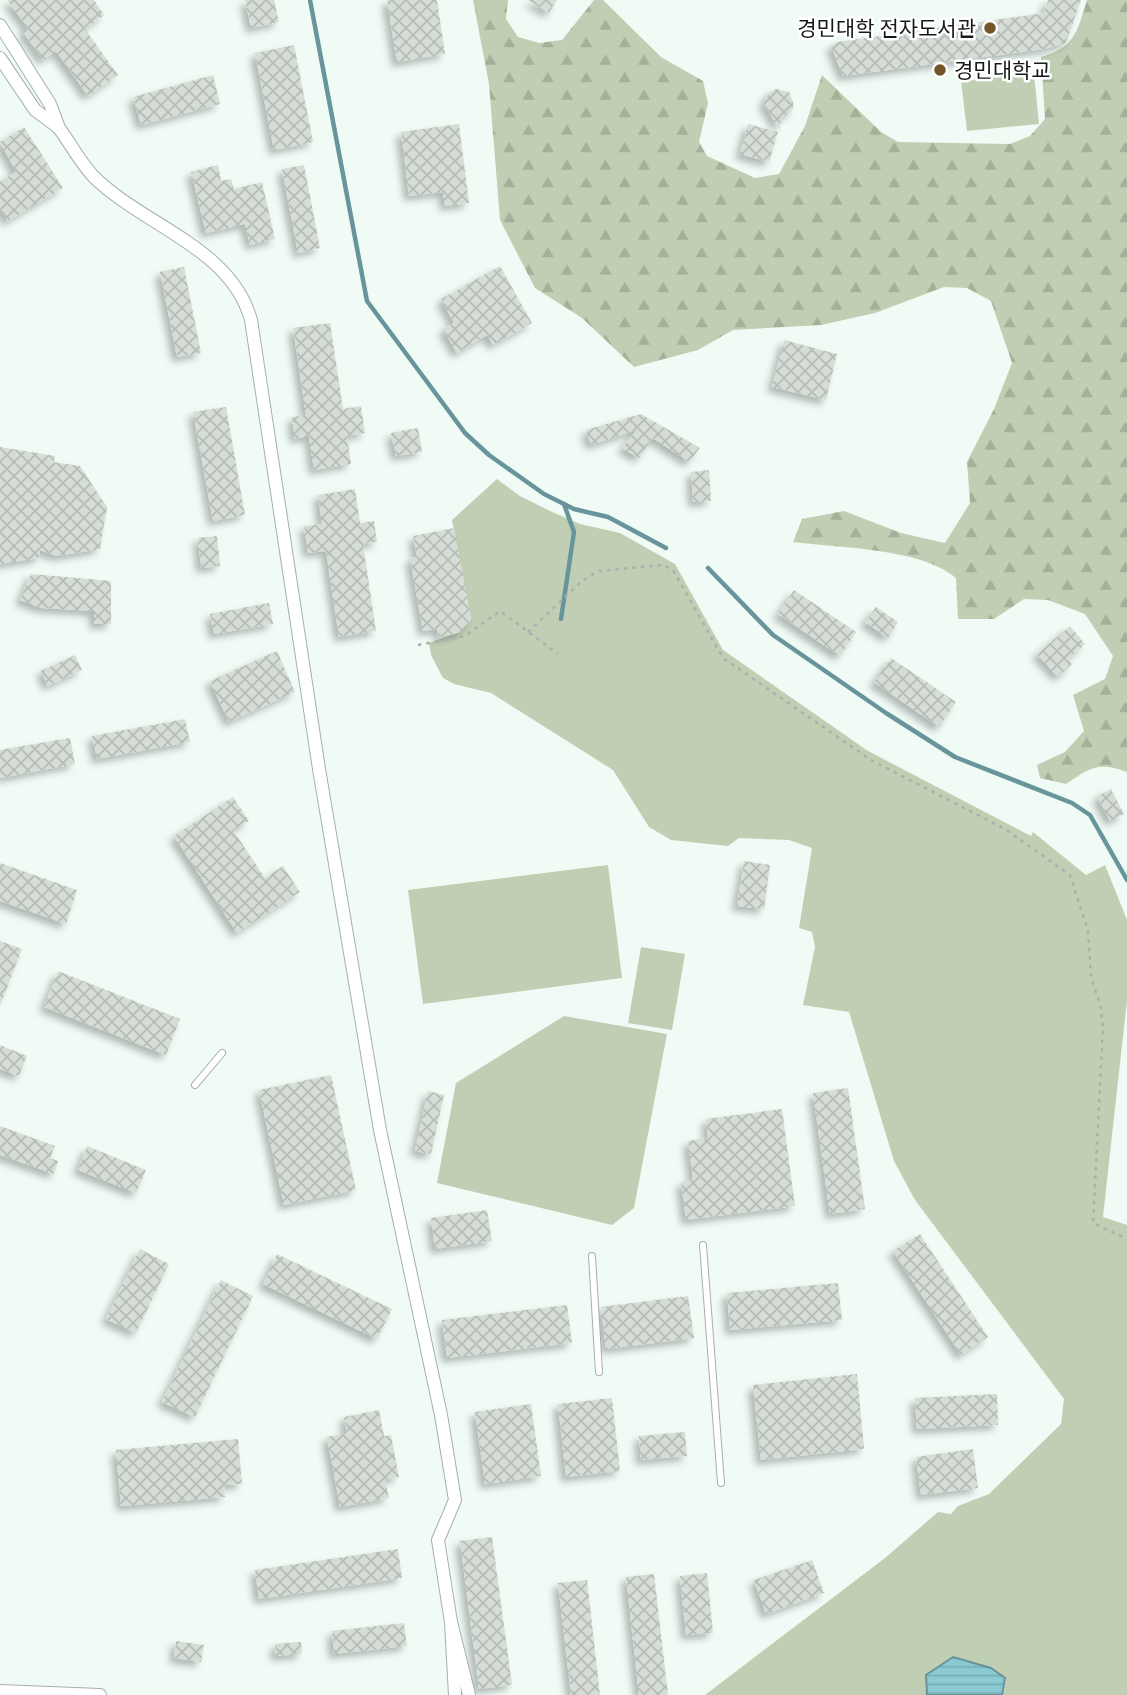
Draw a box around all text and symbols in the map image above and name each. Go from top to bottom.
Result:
place label: 경민대학 전자도서관 [797,14,976,43]
marker: 경민대학 전자도서관 [982,20,998,36]
place label: 경민대학교 [954,56,1051,85]
marker: 경민대학교 [932,62,948,78]

